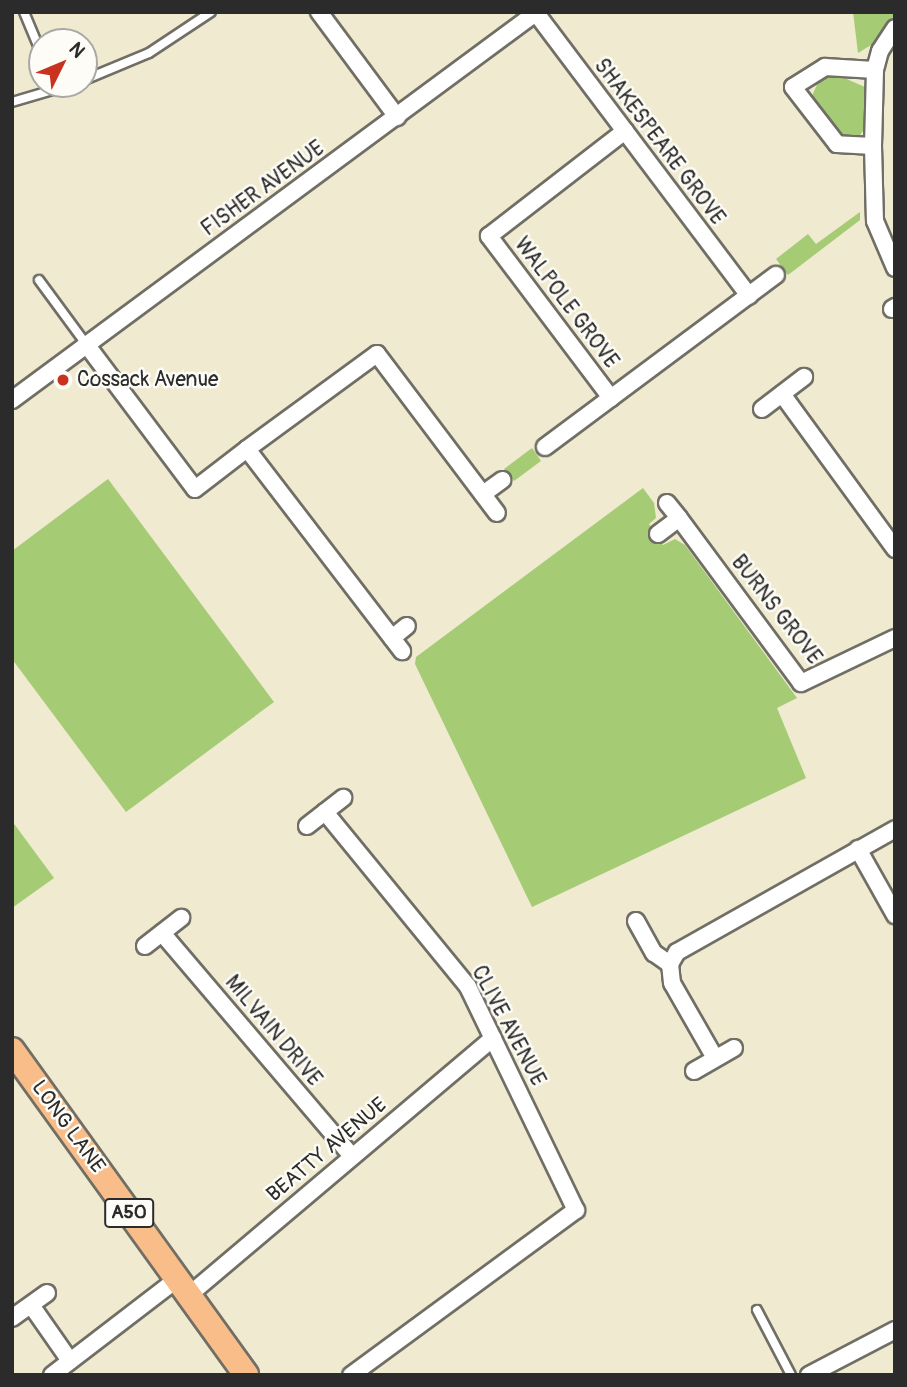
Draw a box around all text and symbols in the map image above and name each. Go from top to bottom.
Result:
north arrow [28,28,98,98]
text: N [64,37,90,63]
street label: SHAKESPEARE GROVE [588,54,730,230]
street label: FISHER AVENUE [197,136,329,242]
street label: WALPOLE GROVE [509,233,623,373]
place label: Cossack Avenue [77,367,218,393]
marker: Cossack Avenue [55,372,71,388]
street label: BURNS GROVE [725,550,827,670]
street label: CLIVE AVENUE [466,962,550,1090]
street label: MILVAIN DRIVE [219,970,327,1092]
street label: LONG LANE [26,1076,110,1178]
street label: BEATTY AVENUE [262,1093,392,1207]
road number: A50 [103,1198,155,1228]

